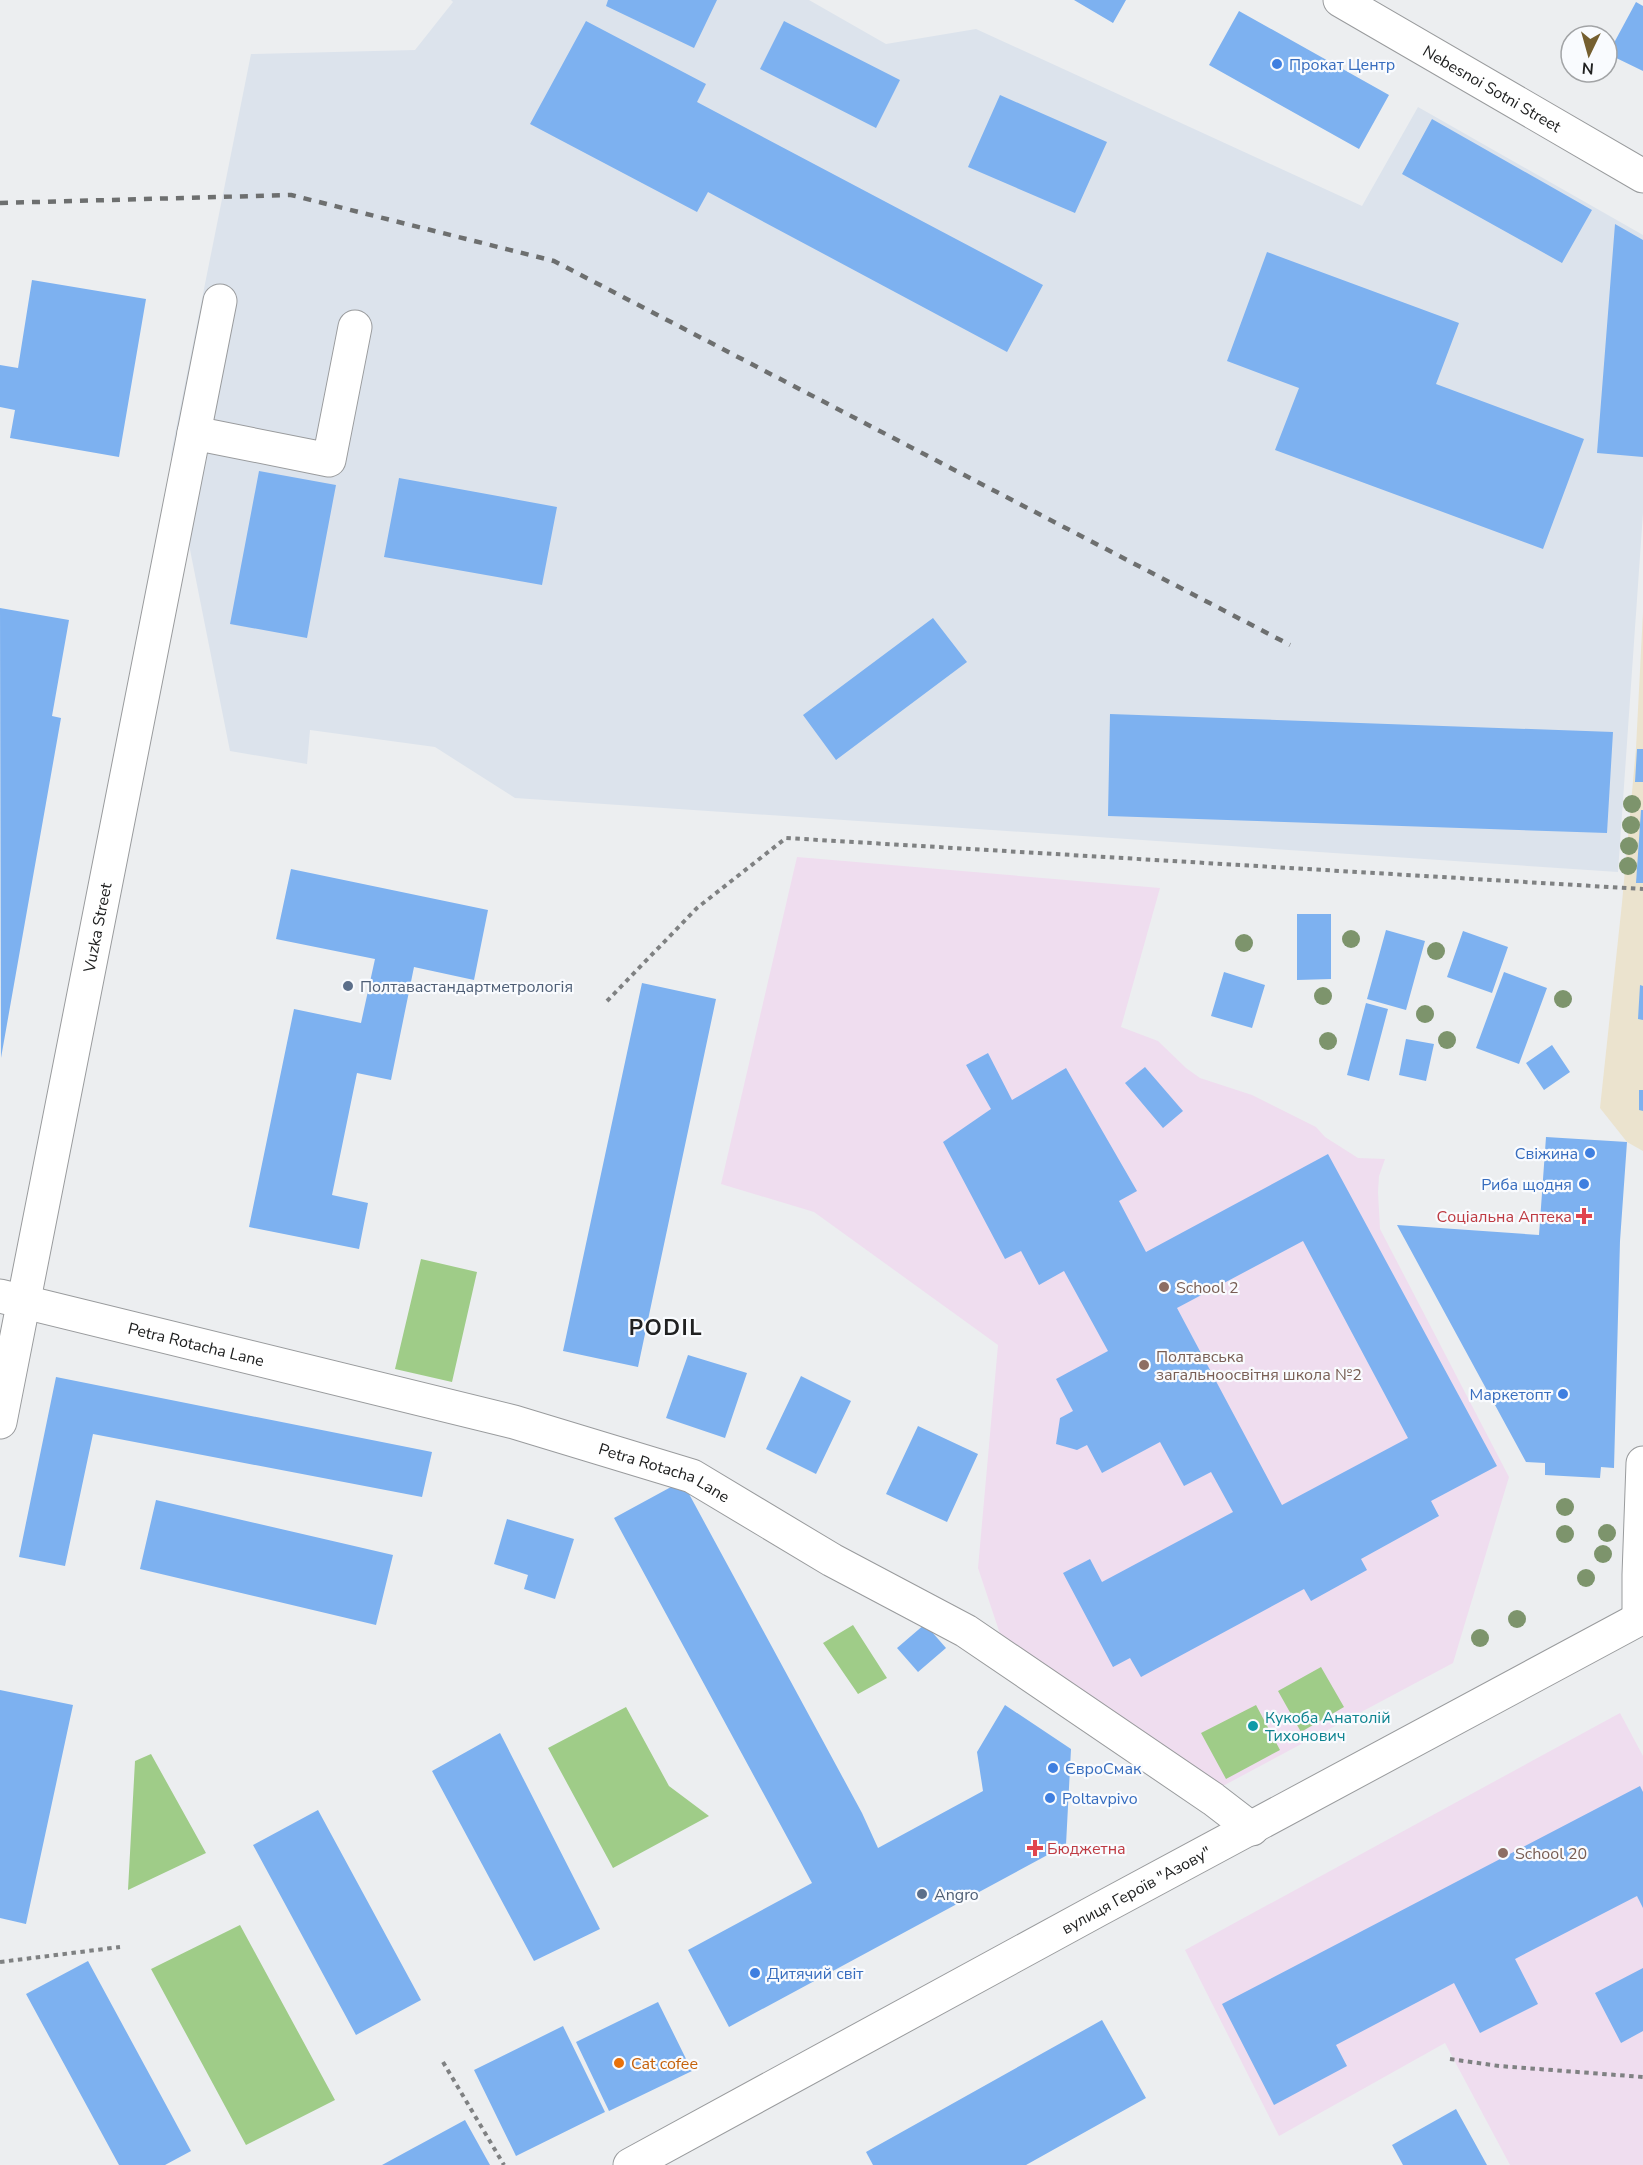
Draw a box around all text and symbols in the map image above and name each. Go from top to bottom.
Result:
north arrow [1559,24,1619,84]
street label: Nebesnoi Sotni Street [1418,40,1565,138]
place label: Прокат Центр [1289,54,1395,76]
text: N [1581,56,1595,79]
marker: Прокат Центр [1270,57,1284,71]
street label: Vuzka Street [78,881,118,975]
place label: Полтавастандартметрологія [360,976,573,998]
marker: Полтавастандартметрологія [341,979,355,993]
place label: Свіжина [1515,1143,1578,1165]
marker: Свіжина [1583,1146,1597,1160]
place label: Риба щодня [1481,1174,1572,1196]
marker: Риба щодня [1577,1177,1591,1191]
place label: Соціальна Аптека [1437,1206,1572,1228]
marker: Соціальна Аптека [1577,1209,1591,1223]
place label: School 2 [1176,1277,1239,1299]
marker: School 2 [1157,1280,1171,1294]
district label: PODIL [629,1313,703,1343]
street label: Petra Rotacha Lane [126,1318,266,1372]
place label: Полтавська загальноосвітня школа №2 [1156,1346,1362,1386]
marker: Полтавська загальноосвітня школа №2 [1137,1358,1151,1372]
place label: Маркетопт [1470,1384,1552,1406]
marker: Маркетопт [1556,1387,1570,1401]
street label: Petra Rotacha Lane [596,1438,734,1508]
place label: Кукоба Анатолій Тихонович [1265,1707,1391,1747]
marker: Кукоба Анатолій Тихонович [1246,1719,1260,1733]
place label: ЄвроСмак [1065,1758,1142,1780]
marker: ЄвроСмак [1046,1761,1060,1775]
place label: Poltavpivo [1062,1788,1138,1810]
marker: Poltavpivo [1043,1791,1057,1805]
place label: Бюджетна [1047,1838,1126,1860]
marker: Бюджетна [1028,1841,1042,1855]
street label: вулиця Героїв "Азову" [1058,1841,1215,1940]
place label: School 20 [1515,1843,1587,1865]
marker: School 20 [1496,1846,1510,1860]
place label: Angro [934,1884,979,1906]
marker: Angro [915,1887,929,1901]
place label: Дитячий світ [767,1963,864,1985]
marker: Дитячий світ [748,1966,762,1980]
place label: Cat cofee [631,2053,698,2075]
marker: Cat cofee [612,2056,626,2070]

